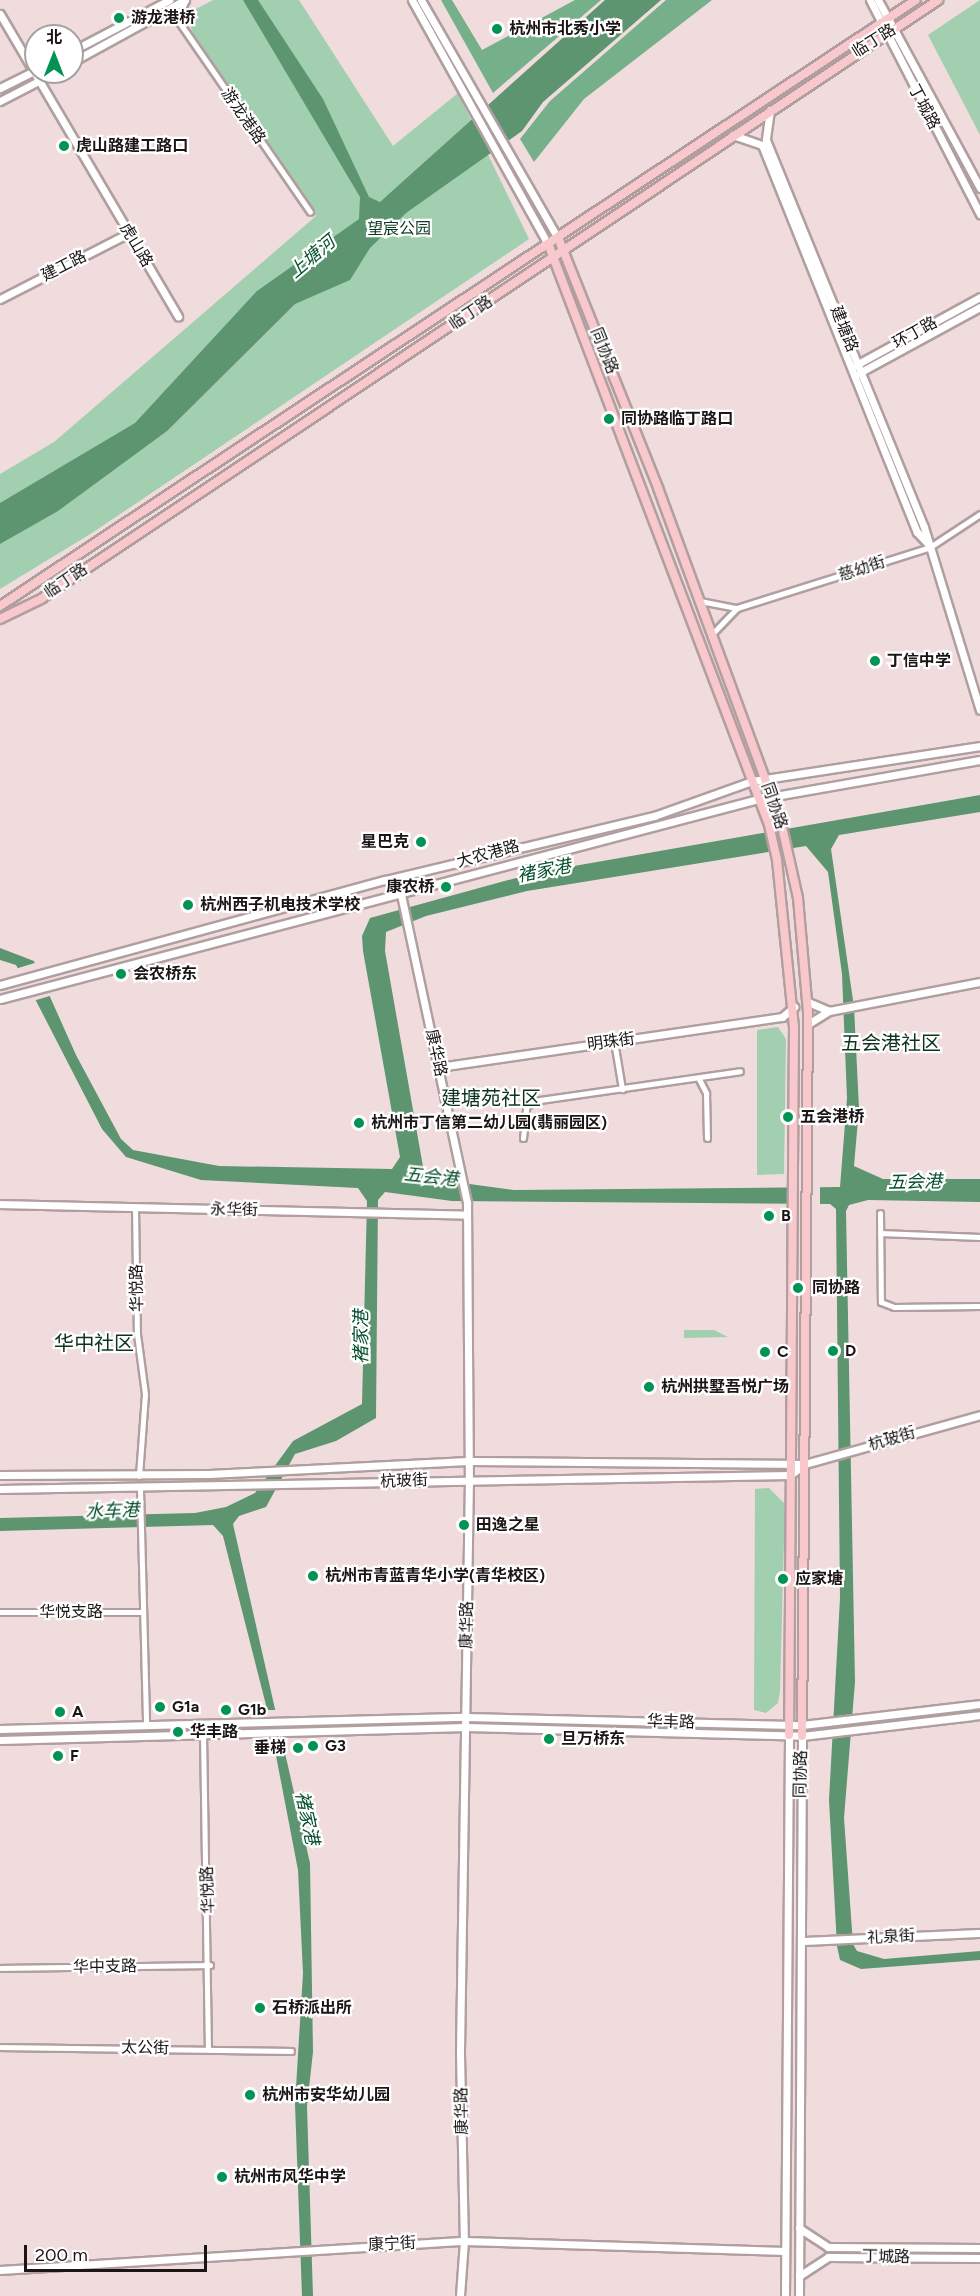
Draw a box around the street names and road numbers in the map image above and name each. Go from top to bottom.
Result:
street label: 临丁路 [849,20,899,62]
street label: 丁城路 [904,81,944,133]
street label: 游龙港路 [217,84,269,148]
street label: 虎山路 [115,219,157,271]
street label: 建工路 [38,247,90,285]
street label: 临丁路 [446,292,496,334]
street label: 建塘路 [826,303,862,355]
street label: 环丁路 [889,313,941,353]
street label: 同协路 [586,325,622,377]
street label: 慈幼街 [836,552,888,586]
street label: 临丁路 [41,560,91,602]
street label: 同协路 [757,780,791,832]
street label: 大农港路 [455,836,521,872]
street label: 康华路 [422,1028,450,1078]
street label: 明珠街 [586,1029,636,1055]
street label: 永华街 [210,1200,258,1220]
street label: 华悦路 [127,1264,147,1312]
street label: 杭玻街 [866,1423,918,1455]
street label: 杭玻街 [380,1471,428,1491]
street label: 康华路 [457,1601,477,1649]
street label: 华悦支路 [39,1602,103,1622]
street label: 华丰路 [647,1712,695,1732]
street label: 同协路 [791,1750,811,1798]
street label: 华悦路 [198,1866,218,1914]
street label: 礼泉街 [867,1926,915,1948]
street label: 华中支路 [73,1957,137,1977]
street label: 太公街 [121,2038,169,2058]
street label: 康华路 [452,2087,472,2135]
street label: 康宁街 [368,2233,416,2255]
street label: 丁城路 [862,2247,910,2267]

